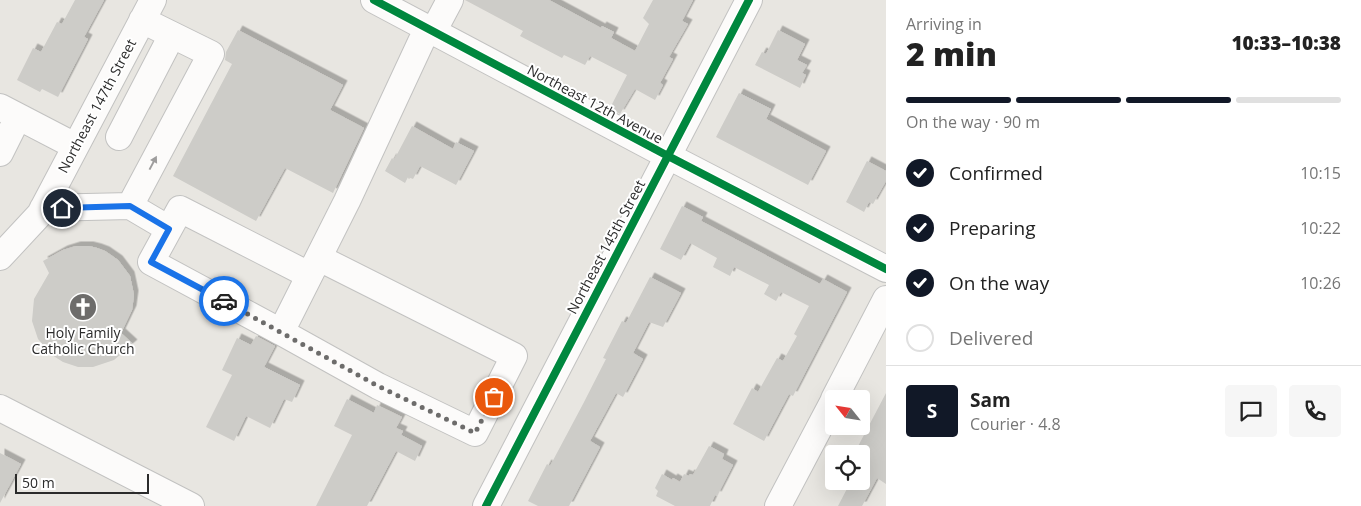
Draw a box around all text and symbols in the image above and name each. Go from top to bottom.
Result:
text: Arriving in [906,13,982,35]
text: 10:33–10:38 [1231,30,1341,56]
text: 2 min [906,32,997,75]
street label: Northeast 147th Street [53,35,140,176]
street label: Northeast 12th Avenue [524,60,667,147]
text: On the way · 90 m [906,111,1040,133]
one-way arrow [148,156,157,170]
icon: check [906,159,934,187]
text: Confirmed [949,160,1043,186]
text: 10:15 [1300,162,1341,184]
street label: Northeast 145th Street [562,176,649,317]
pin [41,187,83,229]
icon: home [48,194,76,222]
icon: check [906,214,934,242]
text: Preparing [949,215,1036,241]
text: 10:22 [1300,217,1341,239]
icon: check [906,269,934,297]
text: On the way [949,270,1049,296]
text: 10:26 [1300,272,1341,294]
courier [199,276,249,326]
icon: car [210,287,238,315]
church icon: Holy Family Catholic Church [68,292,98,322]
place label: Holy Family Catholic Church [31,323,135,358]
text: Delivered [949,325,1033,351]
pin [473,376,515,418]
icon: bag [480,383,508,411]
button: chat [1225,385,1277,437]
button: phone [1289,385,1341,437]
text: Sam [970,387,1011,413]
north arrow [825,390,870,435]
map controls [825,390,870,490]
text: S [927,398,937,424]
text: Courier · 4.8 [970,413,1061,435]
button: locate [825,445,870,490]
scale bar [15,471,149,494]
text: 50 m [22,473,55,492]

